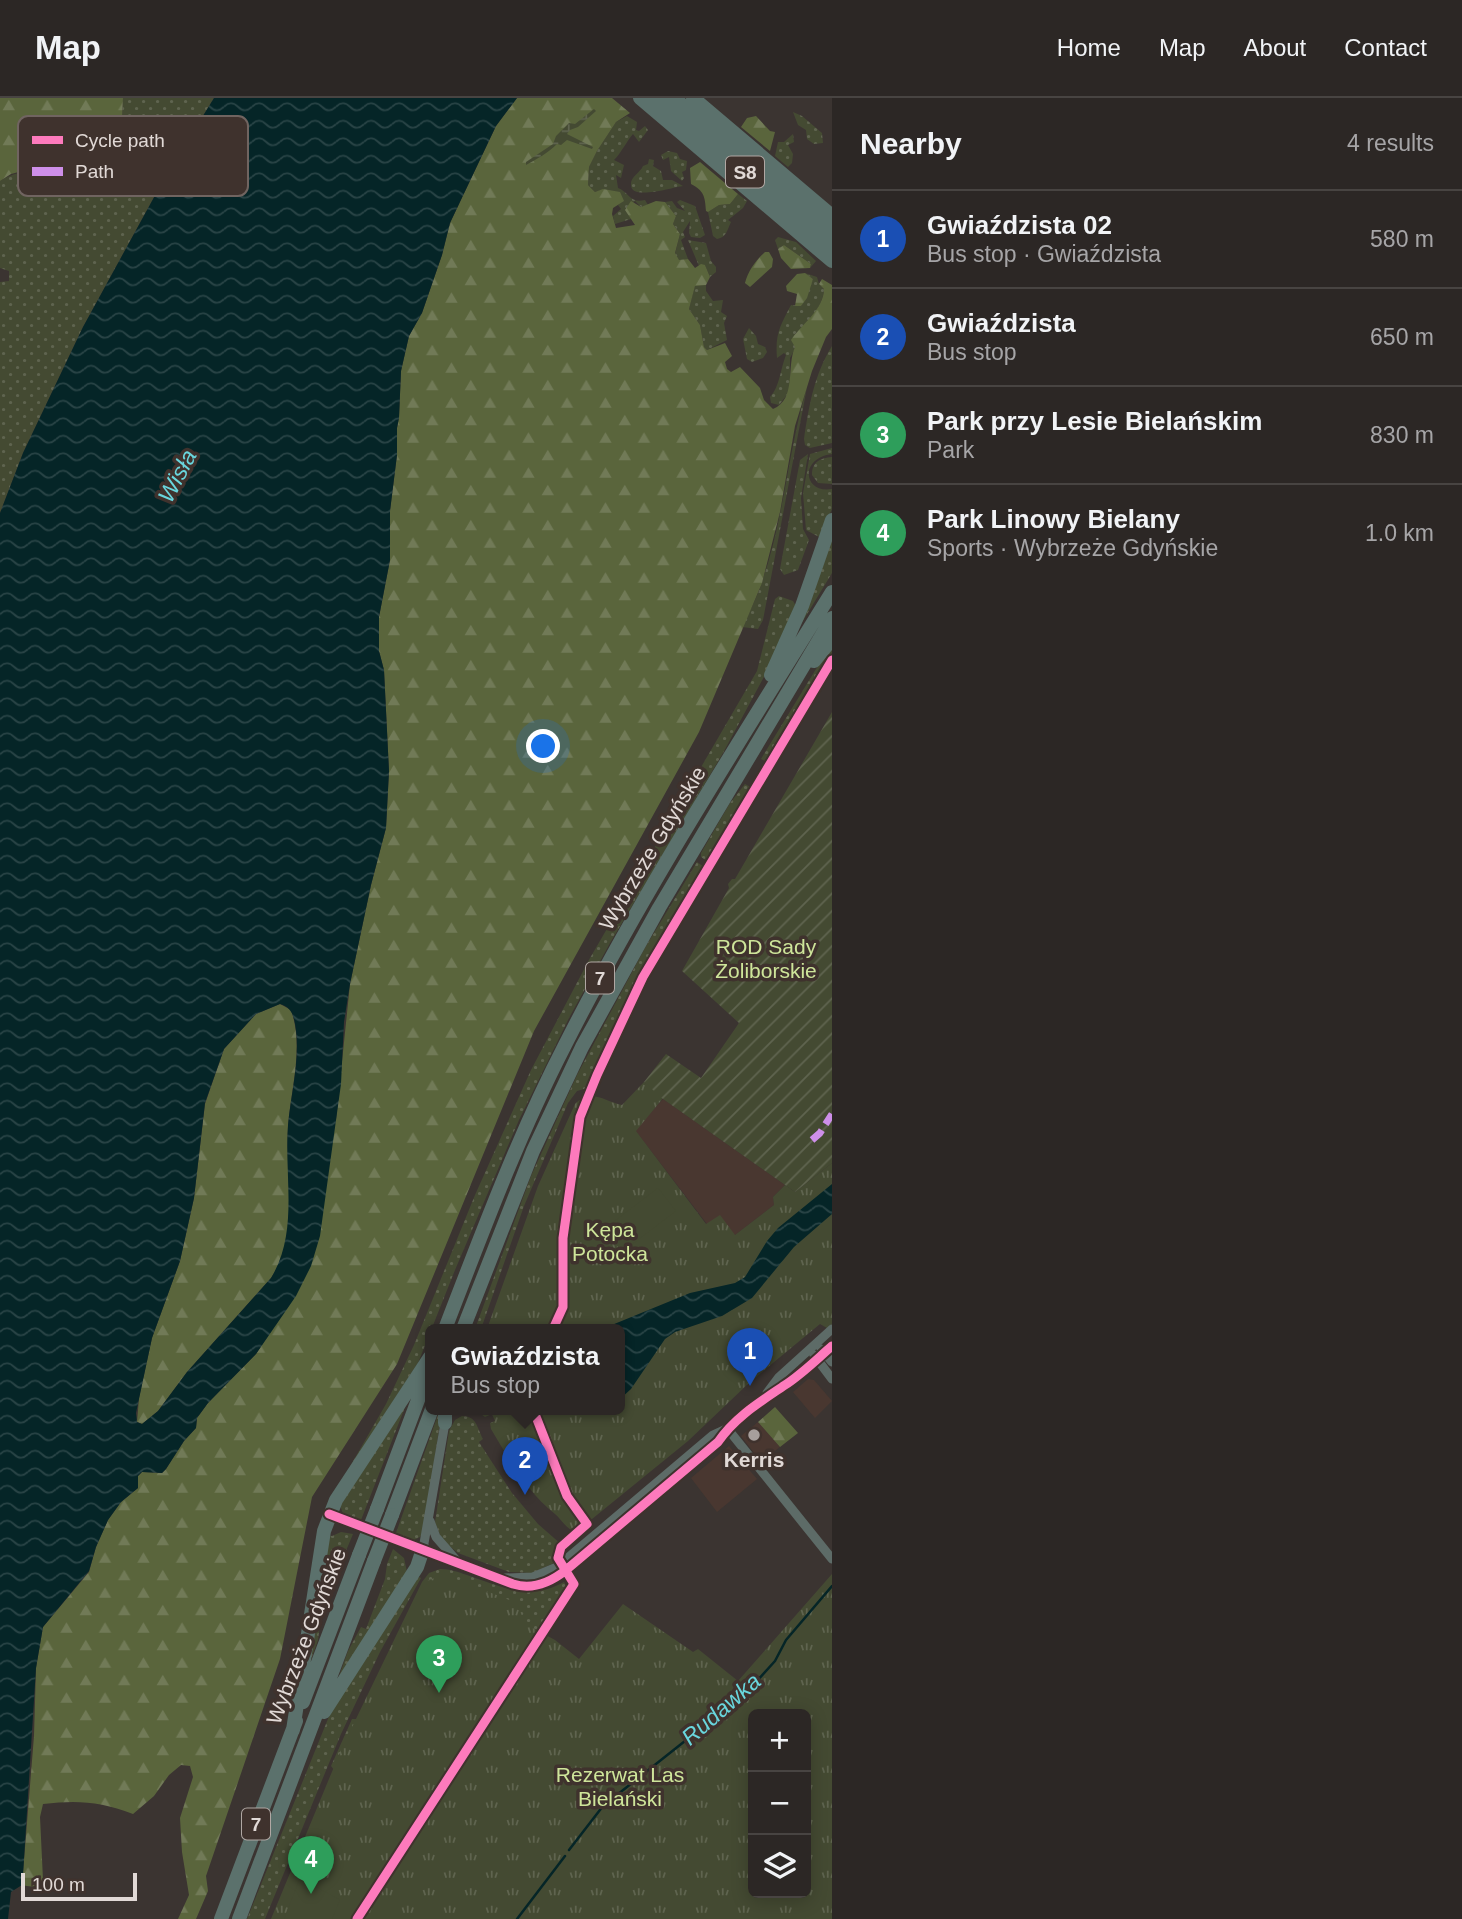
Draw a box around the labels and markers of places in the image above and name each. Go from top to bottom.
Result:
pin: 1 [727,1328,773,1386]
marker: Kerris [746,1427,762,1443]
pin: 2 [502,1437,548,1495]
place label: Kerris [724,1448,784,1471]
pin: 3 [416,1635,462,1693]
pin: 4 [288,1836,334,1894]

